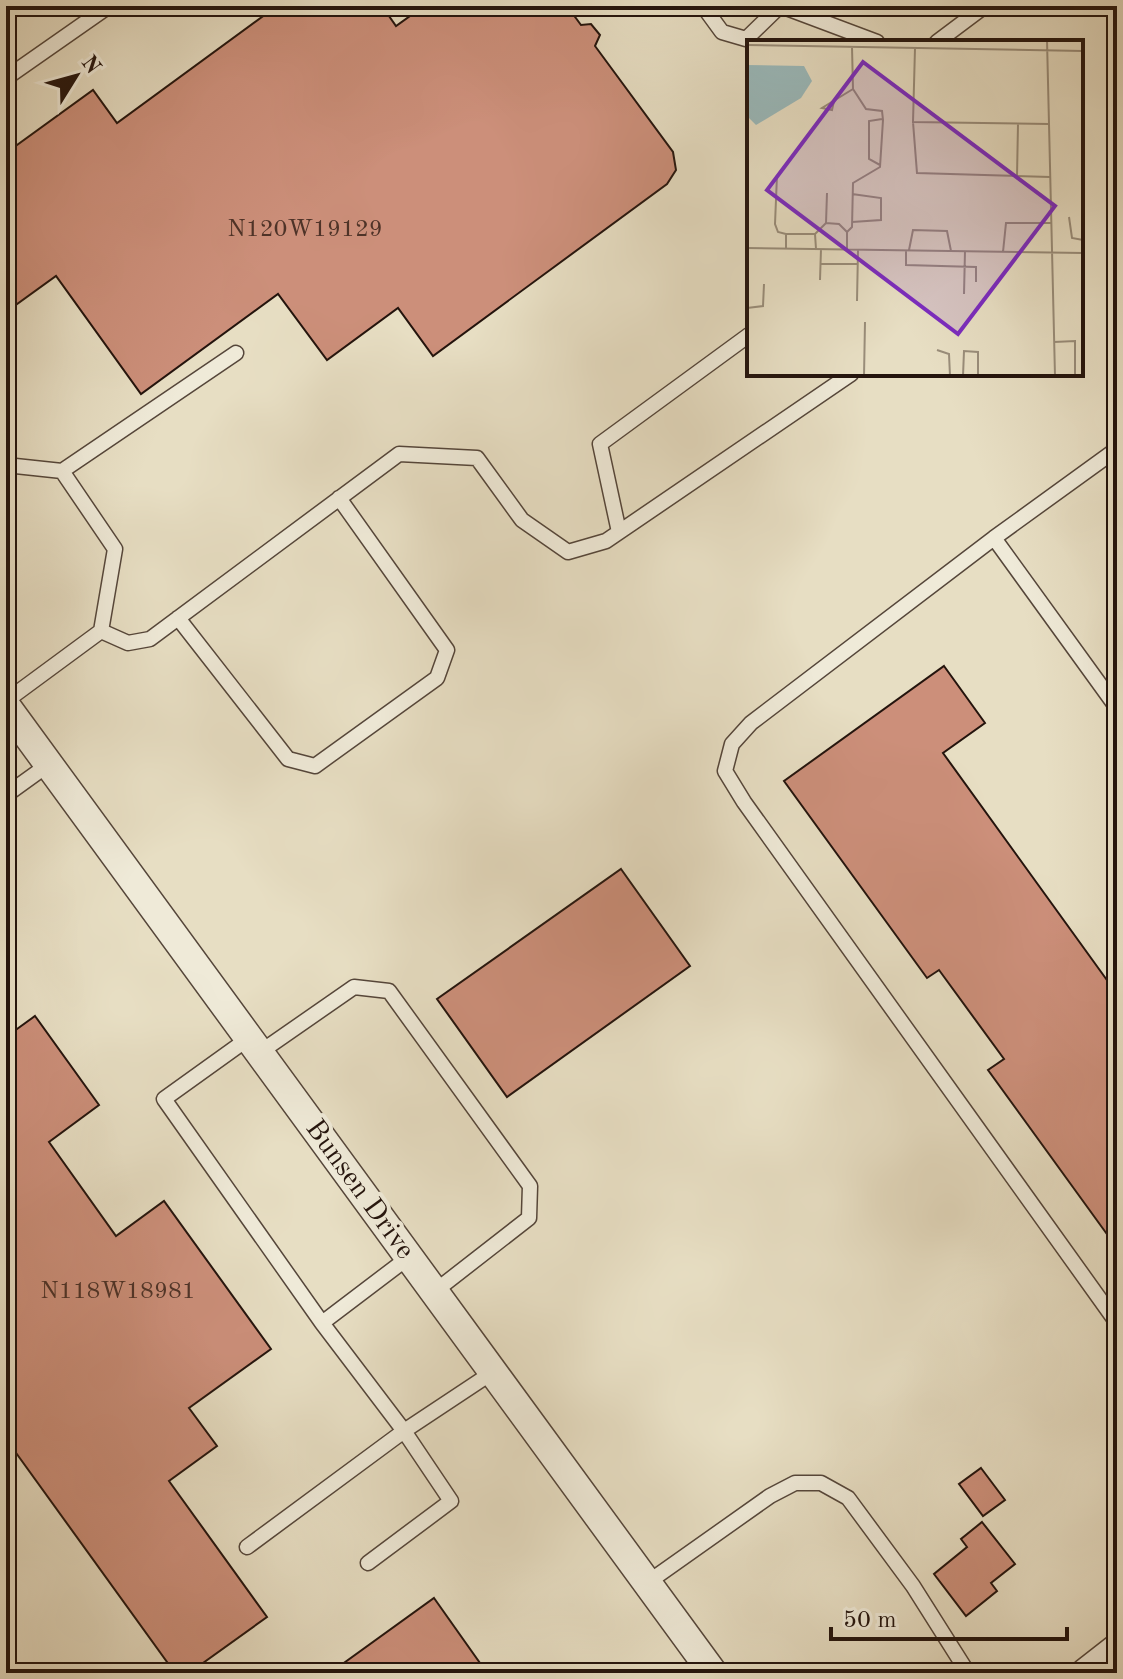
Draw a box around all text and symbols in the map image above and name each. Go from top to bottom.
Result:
north arrow [36,36,116,116]
inset map [747,40,1083,376]
text: N [77,52,104,79]
house number: N120W19129 [227,218,383,242]
street label: Bunsen Drive [299,1115,419,1265]
house number: N118W18981 [40,1280,196,1304]
scale bar [831,1591,1067,1641]
text: 50 m [843,1609,897,1633]

